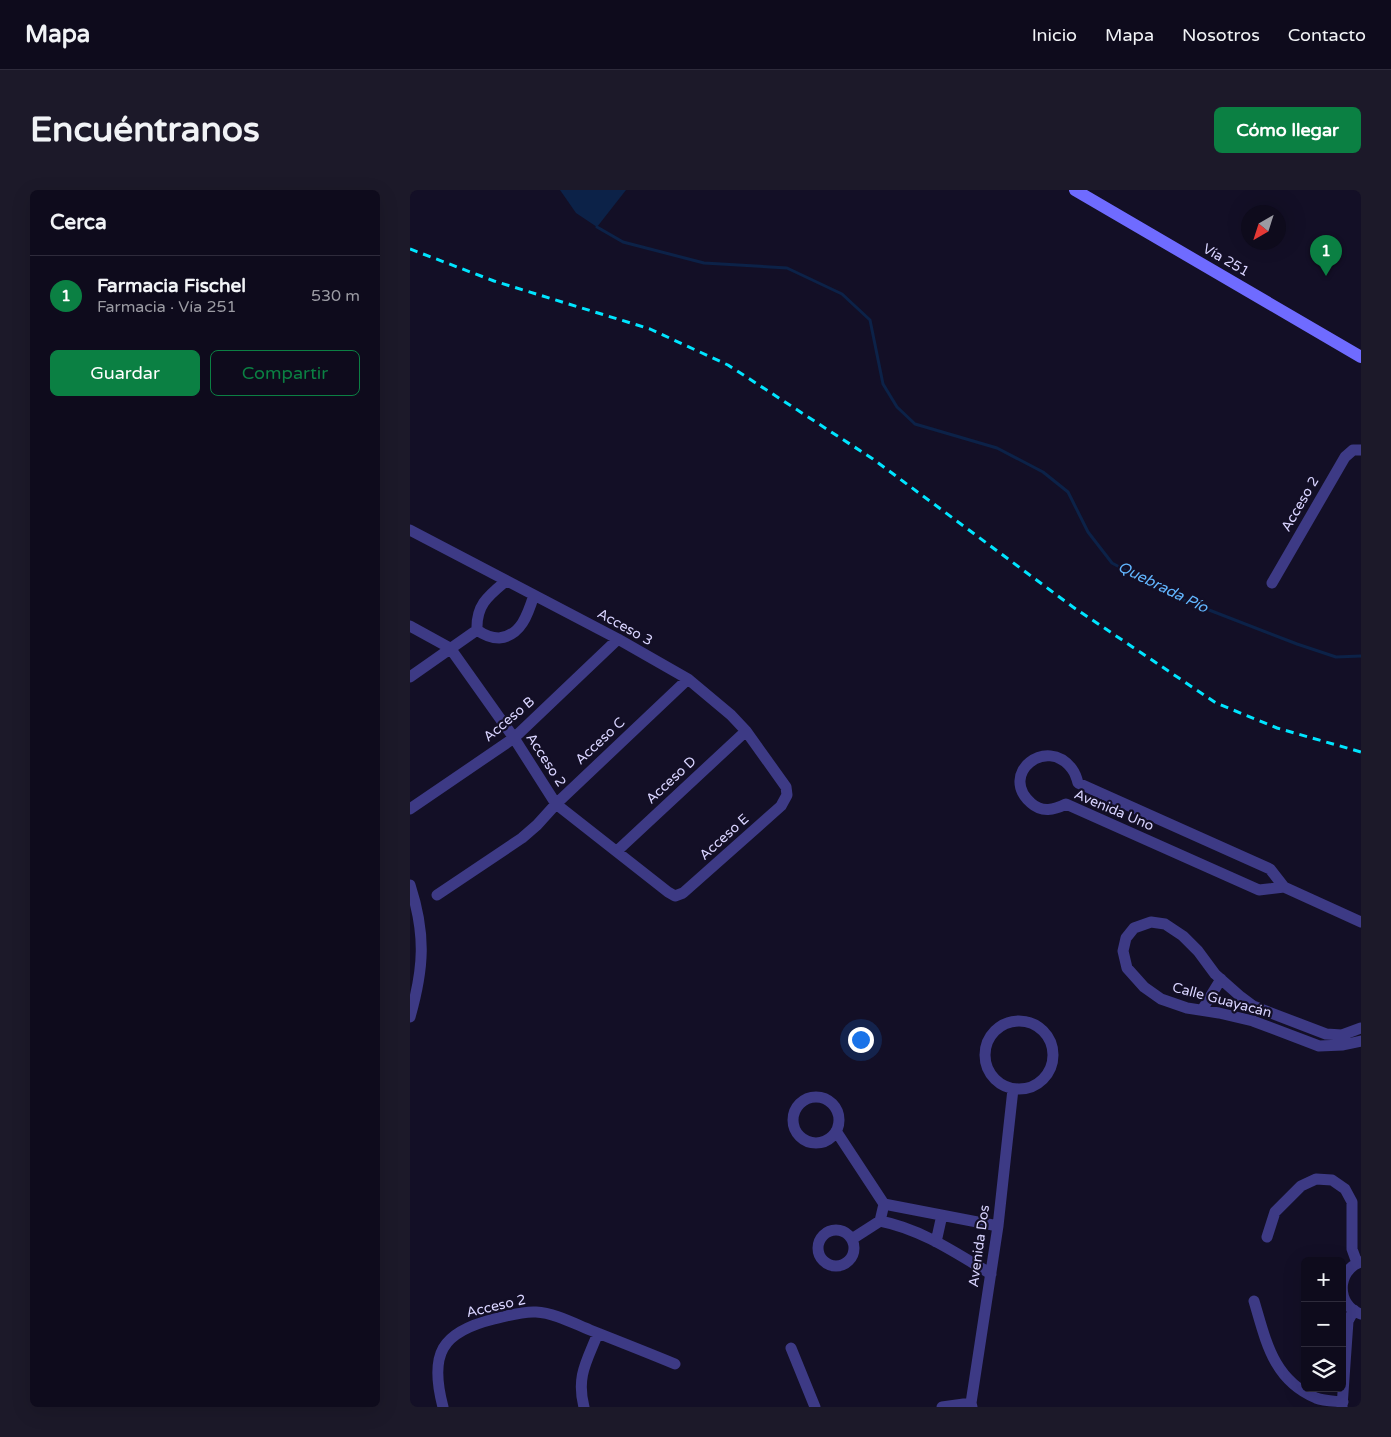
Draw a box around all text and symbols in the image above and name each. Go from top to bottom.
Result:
text: Mapa [25,20,90,49]
text: Inicio [1032,24,1077,46]
text: Mapa [1105,24,1154,46]
text: Nosotros [1182,24,1260,46]
text: Contacto [1288,24,1366,46]
button: Cómo llegar [1214,107,1361,153]
text: Encuéntranos [30,109,260,151]
north arrow [1241,205,1286,250]
text: Cerca [50,210,107,235]
pin: 1 [1310,235,1342,276]
street label: Vía 251 [1200,240,1252,280]
text: Farmacia Fischel [97,275,246,297]
text: 1 [61,286,71,306]
text: 530 m [311,286,360,306]
text: Farmacia · Vía 251 [97,297,237,317]
button: Guardar [50,350,200,396]
button: Compartir [210,350,360,396]
street label: Acceso 2 [1277,473,1323,535]
water label: Quebrada Pío [1115,557,1212,617]
street label: Acceso 3 [594,605,656,649]
street label: Acceso B [480,693,538,745]
street label: Acceso C [572,714,629,768]
street label: Acceso 2 [522,730,570,790]
street label: Acceso D [642,753,700,807]
street label: Avenida Uno [1072,786,1156,834]
street label: Acceso E [696,810,752,864]
street label: Calle Guayacán [1170,979,1274,1021]
your location [848,1027,874,1053]
street label: Avenida Dos [965,1203,993,1288]
map controls [1301,1257,1346,1392]
button: + [1301,1257,1346,1302]
street label: Acceso 2 [465,1291,527,1321]
button: − [1301,1302,1346,1347]
button: layers [1301,1347,1346,1392]

